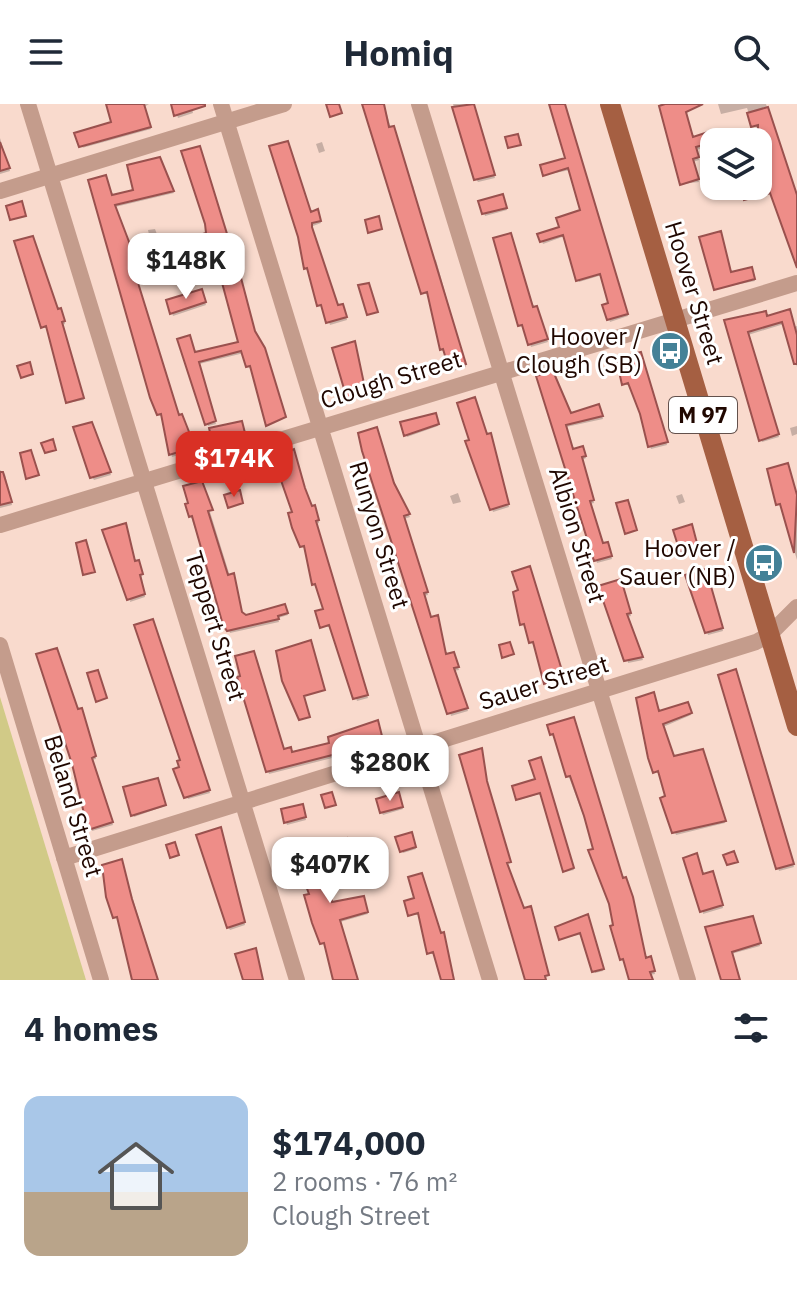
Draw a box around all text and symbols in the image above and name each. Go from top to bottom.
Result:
text: Homiq [343,29,454,76]
icon: menu [24,30,68,74]
icon: search [729,30,773,74]
map controls [700,128,772,200]
button: layers [700,128,772,200]
street label: Hoover Street [658,217,732,369]
pin: $148K [130,233,242,301]
text: $148K [146,242,226,276]
place label: Hoover / Clough (SB) [516,320,642,380]
bus stop icon: Hoover / Clough (SB) [649,330,691,372]
street label: Clough Street [316,342,465,416]
road number: M 97 [669,397,737,433]
pin: $174K [178,431,290,499]
text: $174K [194,440,274,474]
street label: Runyon Street [342,457,418,612]
street label: Albion Street [542,463,614,607]
place label: Hoover / Sauer (NB) [619,532,736,592]
bus stop icon: Hoover / Sauer (NB) [743,542,785,584]
street label: Teppert Street [178,547,254,705]
street label: Sauer Street [475,647,612,717]
street label: Beland Street [37,731,111,881]
pin: $280K [334,735,446,803]
text: $280K [350,744,430,778]
pin: $407K [274,837,386,905]
text: $407K [290,846,370,880]
text: 4 homes [24,1006,159,1050]
icon: filters [729,1006,773,1050]
text: $174,000 [272,1120,425,1164]
icon: home [88,1128,184,1224]
text: 2 rooms · 76 m² [272,1164,457,1198]
text: Clough Street [272,1198,431,1232]

